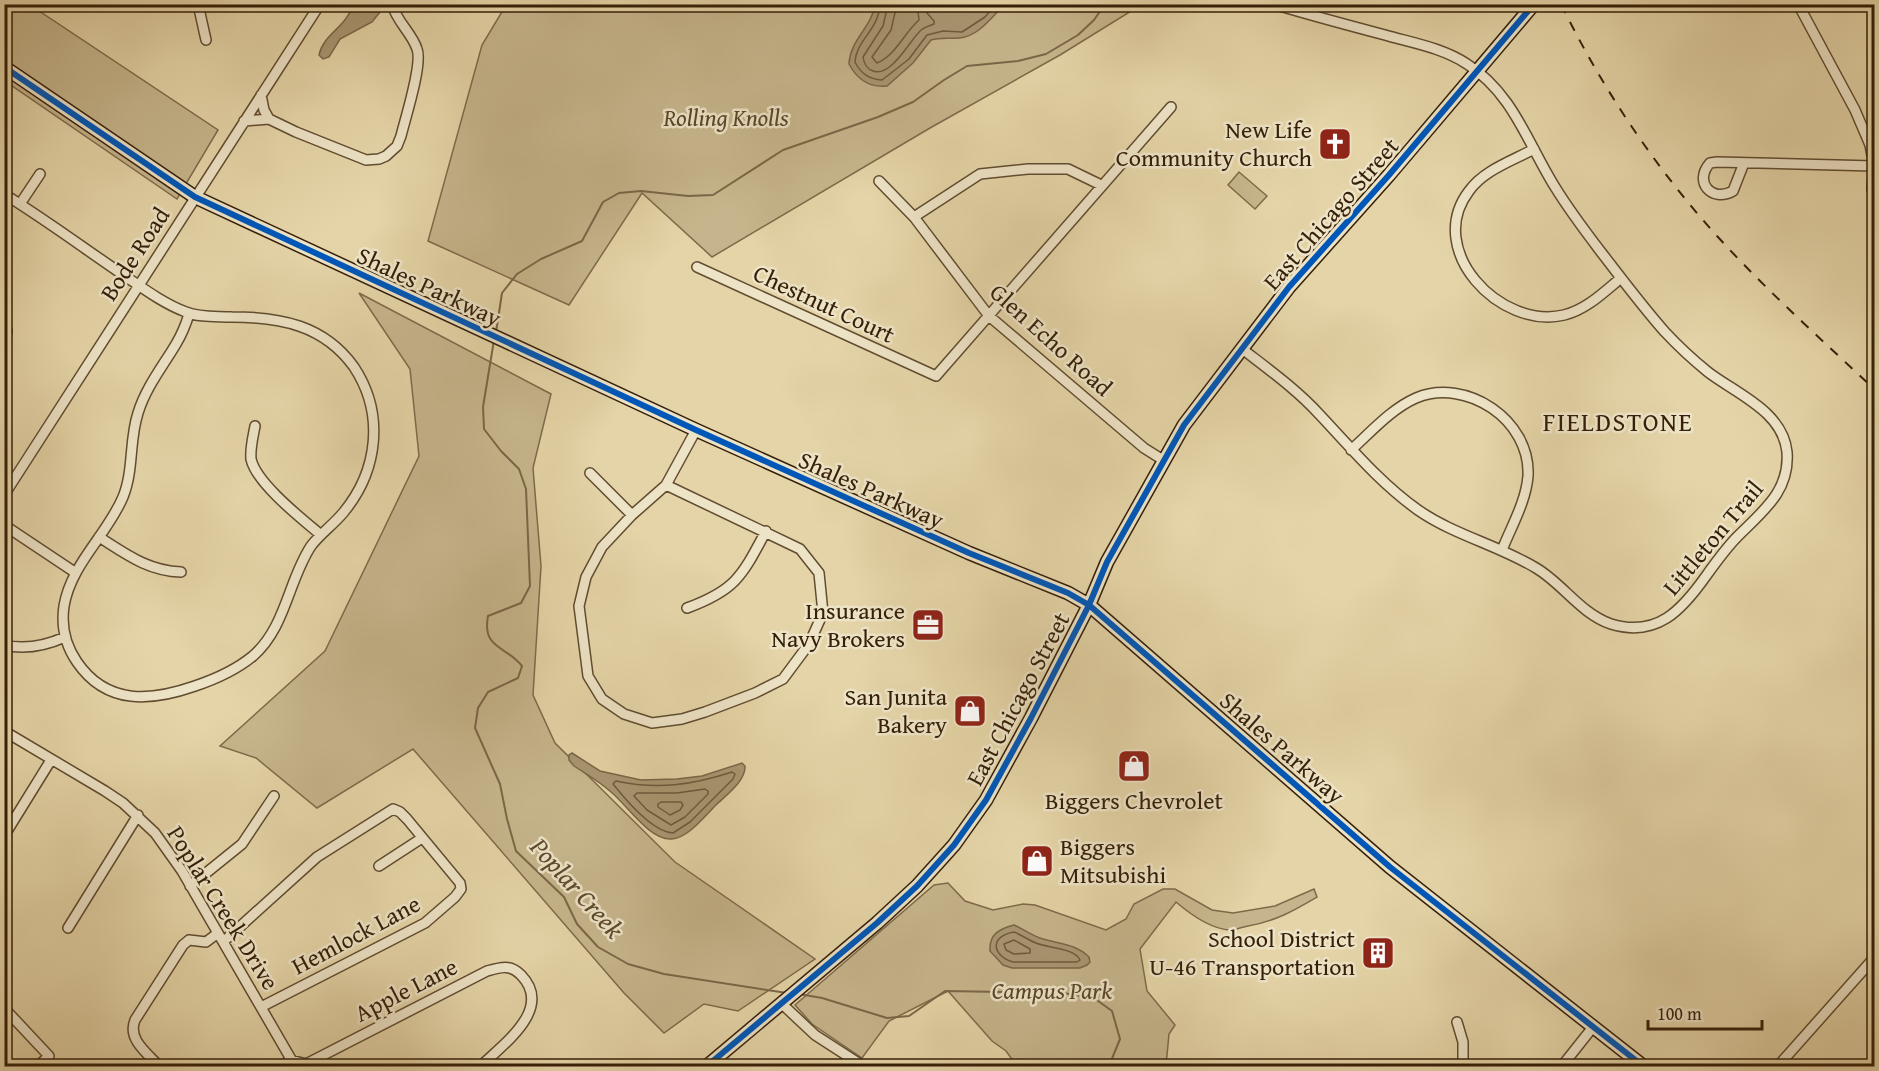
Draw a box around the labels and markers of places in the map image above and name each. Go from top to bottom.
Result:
place label: New Life Community Church [1116,112,1313,175]
church icon: New Life Community Church [1317,126,1353,162]
place label: Insurance Navy Brokers [771,593,905,656]
office icon: Insurance Navy Brokers [910,607,946,643]
place label: San Junita Bakery [845,679,948,742]
shop icon: San Junita Bakery [952,693,988,729]
shop icon: Biggers Chevrolet [1116,748,1152,784]
place label: Biggers Chevrolet [1045,783,1224,818]
place label: Biggers Mitsubishi [1060,829,1167,892]
shop icon: Biggers Mitsubishi [1019,843,1055,879]
place label: School District U-46 Transportation [1149,921,1356,984]
building icon: School District U-46 Transportation [1360,935,1396,971]

